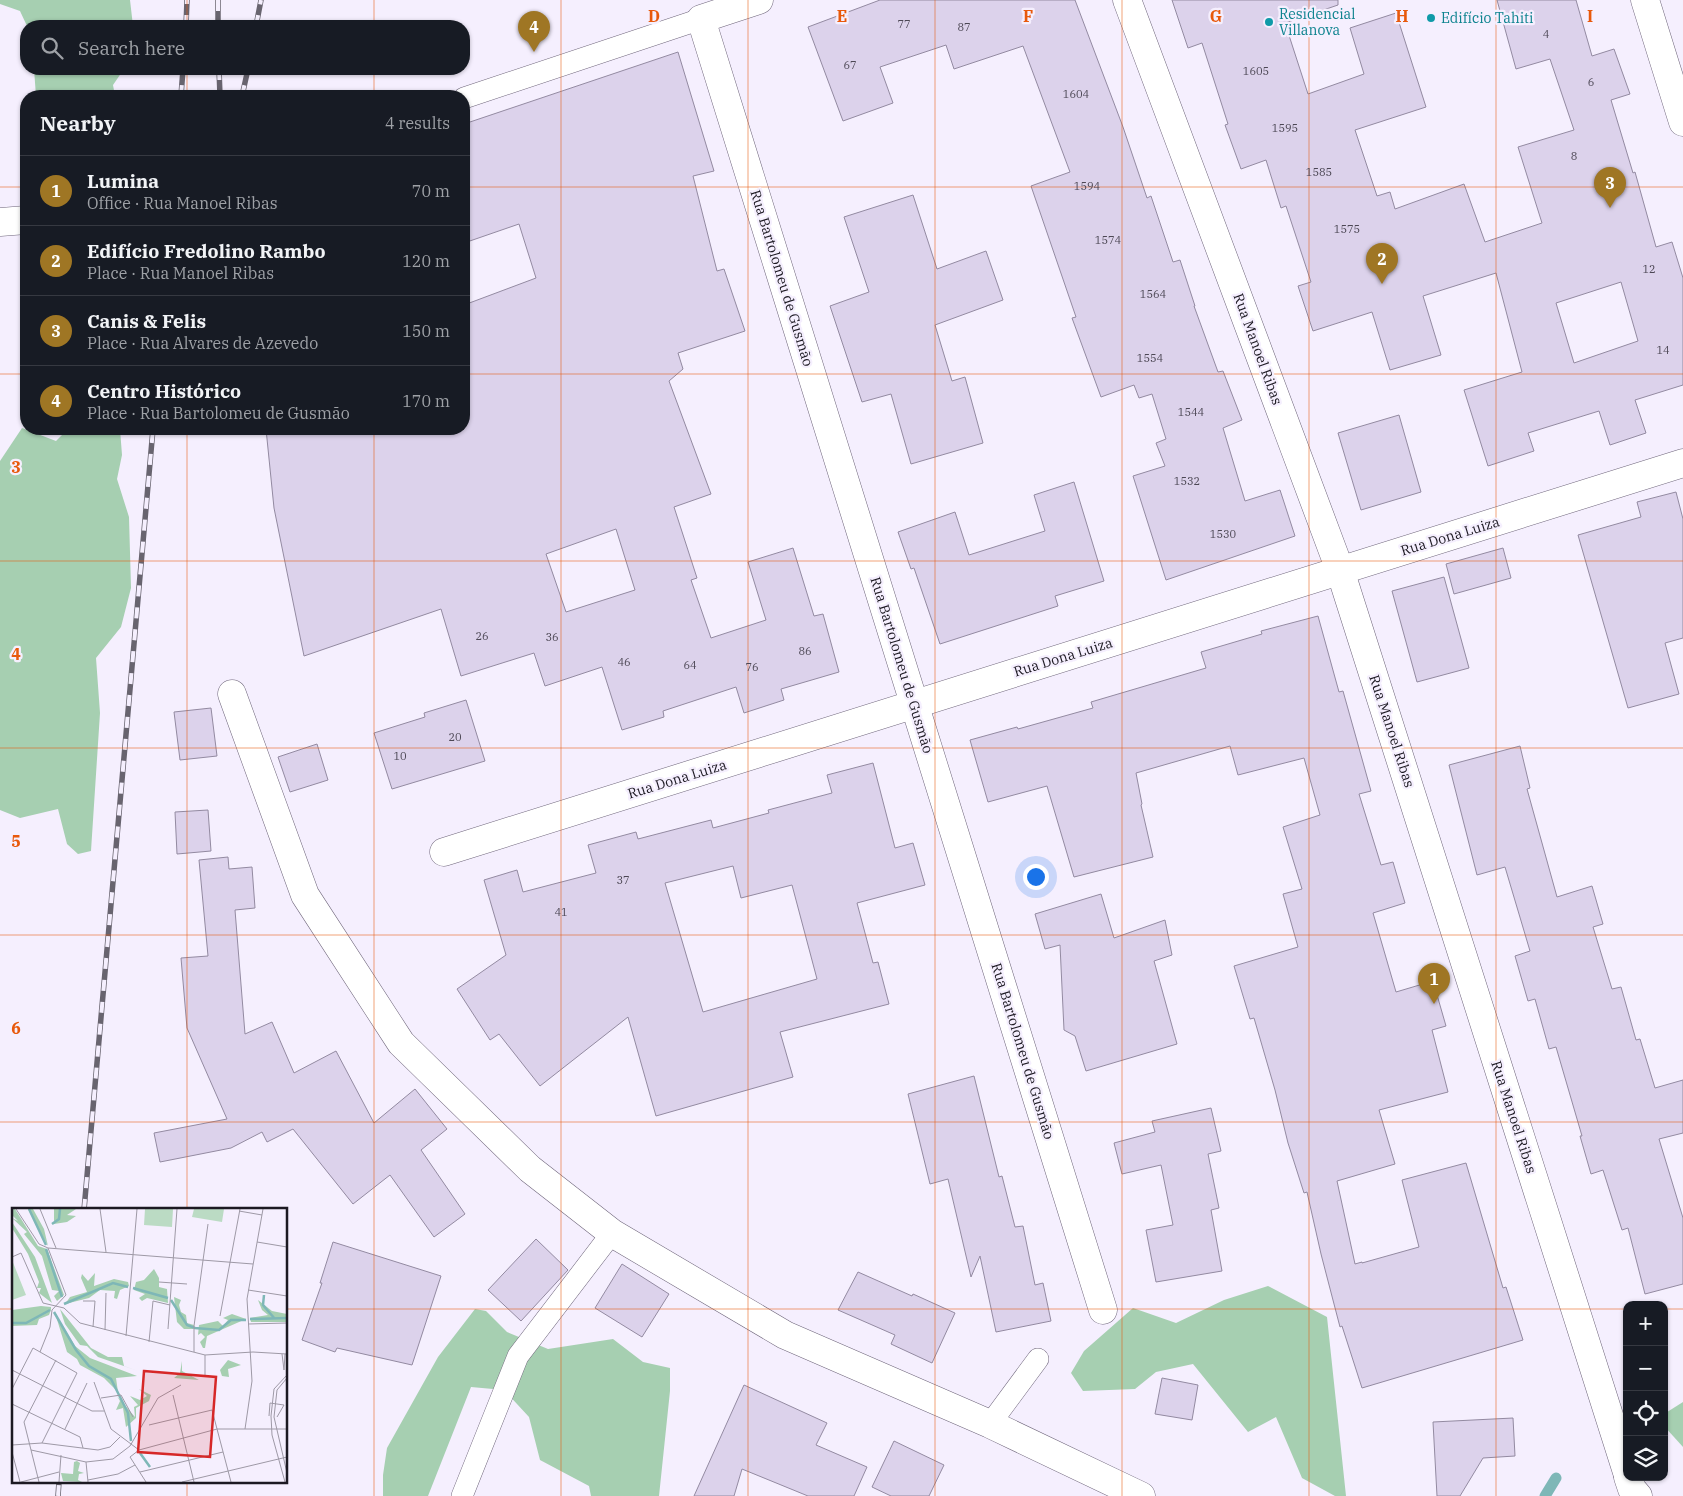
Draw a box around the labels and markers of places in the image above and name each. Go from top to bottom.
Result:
place label: Residencial Villanova [1279,5,1355,39]
place label: Edifício Tahiti [1441,9,1533,27]
pin: 4 [518,11,550,52]
marker: Edifício Tahiti [1425,12,1437,24]
marker: Residencial Villanova [1263,16,1275,28]
pin: 3 [1594,167,1626,208]
pin: 2 [1366,243,1398,284]
pin: 1 [1418,963,1450,1004]

